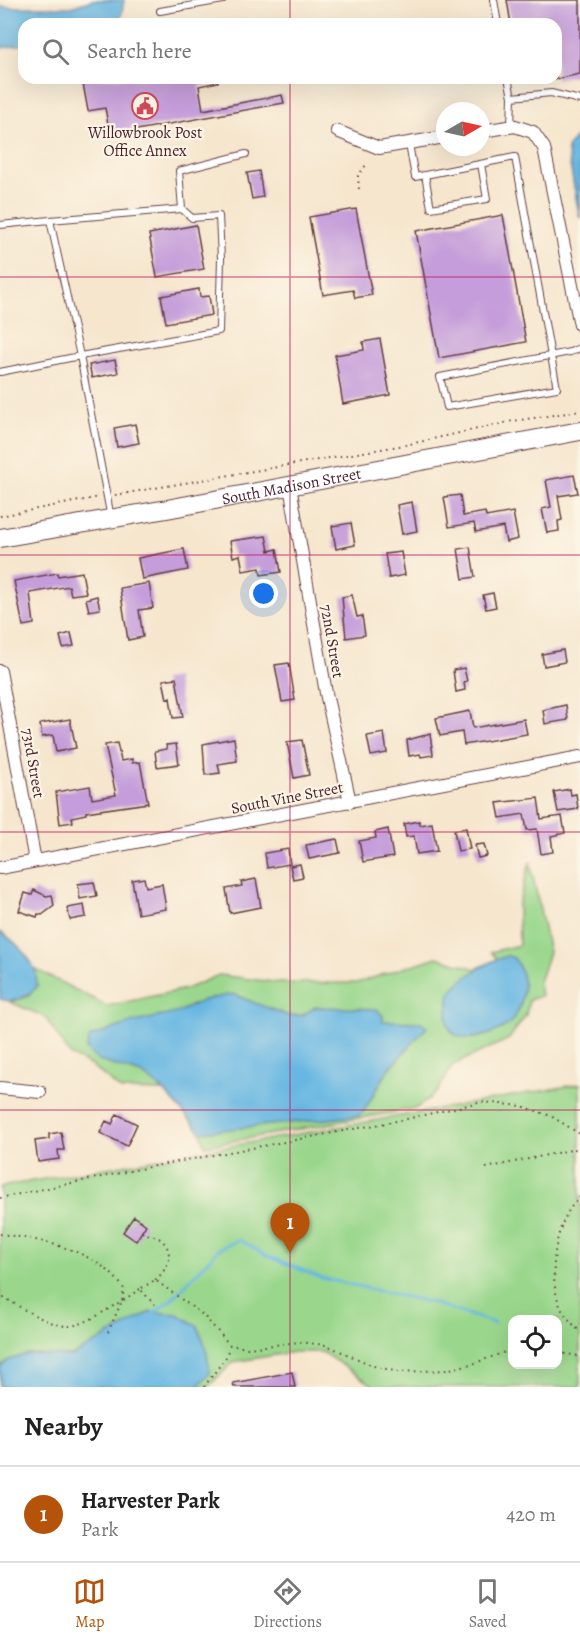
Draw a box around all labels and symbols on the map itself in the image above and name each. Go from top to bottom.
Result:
public building icon: Willowbrook Post Office Annex [130,91,160,121]
north arrow [436,102,490,156]
place label: Willowbrook Post Office Annex [87,122,202,162]
street label: South Madison Street [220,463,363,510]
your location [249,579,278,608]
street label: 72nd Street [315,603,349,680]
street label: 73rd Street [16,727,50,800]
street label: South Vine Street [229,776,345,820]
pin: 1 [270,1204,310,1253]

